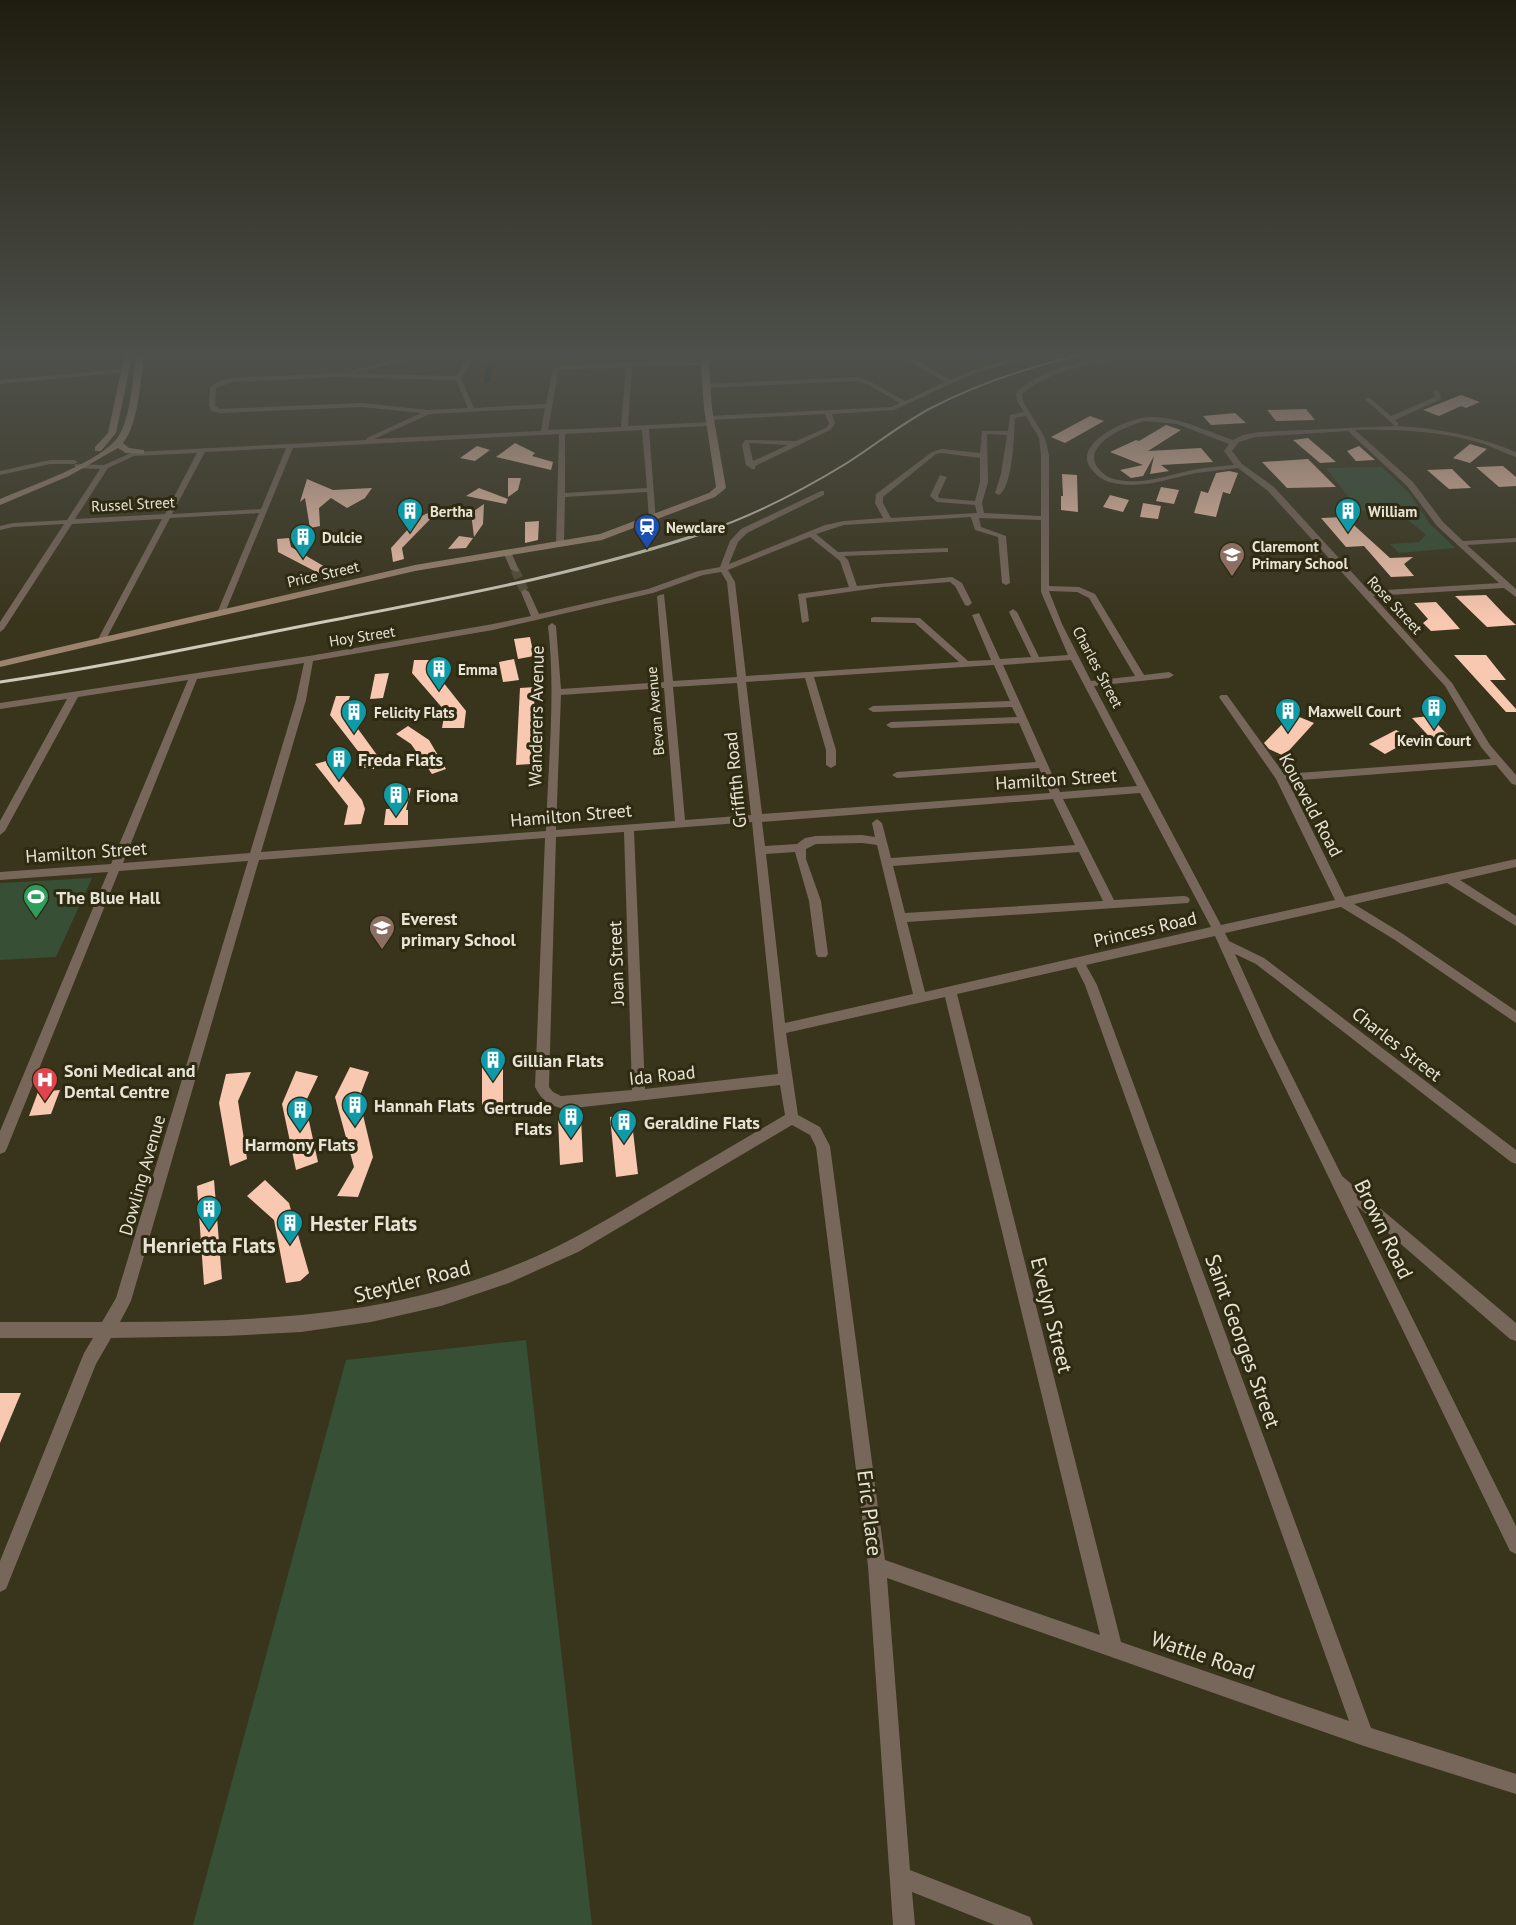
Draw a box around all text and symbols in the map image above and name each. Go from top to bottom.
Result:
street label: Russel Street [91,492,175,516]
building icon: Bertha [395,496,425,534]
building icon: William [1333,496,1363,534]
place label: Bertha [430,502,473,521]
place label: William [1368,502,1417,521]
station icon: Newclare [632,512,662,550]
place label: Newclare [666,518,726,537]
building icon: Dulcie [288,522,318,560]
place label: Dulcie [322,528,363,547]
place label: Claremont Primary School [1252,537,1348,573]
school or university icon: Claremont Primary School [1217,540,1247,578]
street label: Price Street [285,556,361,592]
street label: Rose Street [1363,572,1427,638]
street label: Hoy Street [328,621,396,651]
street label: Charles Street [1068,623,1128,711]
street label: Wanderers Avenue [523,645,549,787]
building icon: Emma [424,654,454,692]
place label: Emma [458,660,497,679]
street label: Bevan Avenue [642,666,668,756]
building icon: Kevin Court [1419,693,1449,731]
building icon: Maxwell Court [1273,696,1303,734]
building icon: Felicity Flats [339,697,369,735]
place label: Maxwell Court [1308,702,1402,721]
place label: Felicity Flats [374,703,455,722]
street label: Griffith Road [719,731,751,829]
place label: Kevin Court [1397,731,1472,750]
building icon: Freda Flats [324,744,354,782]
place label: Freda Flats [358,748,443,771]
street label: Koueveld Road [1274,749,1348,861]
street label: Hamilton Street [994,763,1118,795]
building icon: Fiona [381,780,411,818]
place label: Fiona [416,784,458,807]
street label: Hamilton Street [509,798,633,832]
street label: Hamilton Street [24,836,148,868]
sports icon: The Blue Hall [21,882,51,920]
place label: The Blue Hall [56,886,161,909]
street label: Princess Road [1091,906,1199,952]
place label: Everest primary School [401,907,517,951]
school or university icon: Everest primary School [367,913,397,951]
street label: Joan Street [603,920,629,1007]
street label: Charles Street [1347,1002,1447,1086]
building icon: Gillian Flats [478,1045,508,1083]
place label: Gillian Flats [512,1049,604,1072]
place label: Soni Medical and Dental Centre [64,1059,196,1103]
street label: Ida Road [628,1060,696,1090]
hospital icon: Soni Medical and Dental Centre [30,1065,60,1103]
building icon: Hannah Flats [340,1090,370,1128]
place label: Hannah Flats [374,1094,475,1117]
building icon: Harmony Flats [285,1095,315,1133]
place label: Gertrude Flats [484,1096,552,1140]
building icon: Gertrude Flats [556,1102,586,1140]
building icon: Geraldine Flats [609,1107,639,1145]
place label: Geraldine Flats [644,1111,760,1134]
street label: Dowling Avenue [114,1112,170,1238]
place label: Harmony Flats [245,1133,356,1156]
street label: Brown Road [1348,1175,1420,1283]
building icon: Henrietta Flats [194,1194,224,1232]
building icon: Hester Flats [275,1208,305,1246]
place label: Hester Flats [310,1210,417,1237]
place label: Henrietta Flats [142,1232,276,1259]
street label: Saint Georges Street [1199,1250,1287,1432]
street label: Steytler Road [351,1253,473,1309]
street label: Evelyn Street [1025,1254,1079,1376]
street label: Eric Place [851,1468,889,1558]
street label: Wattle Road [1148,1625,1258,1685]

